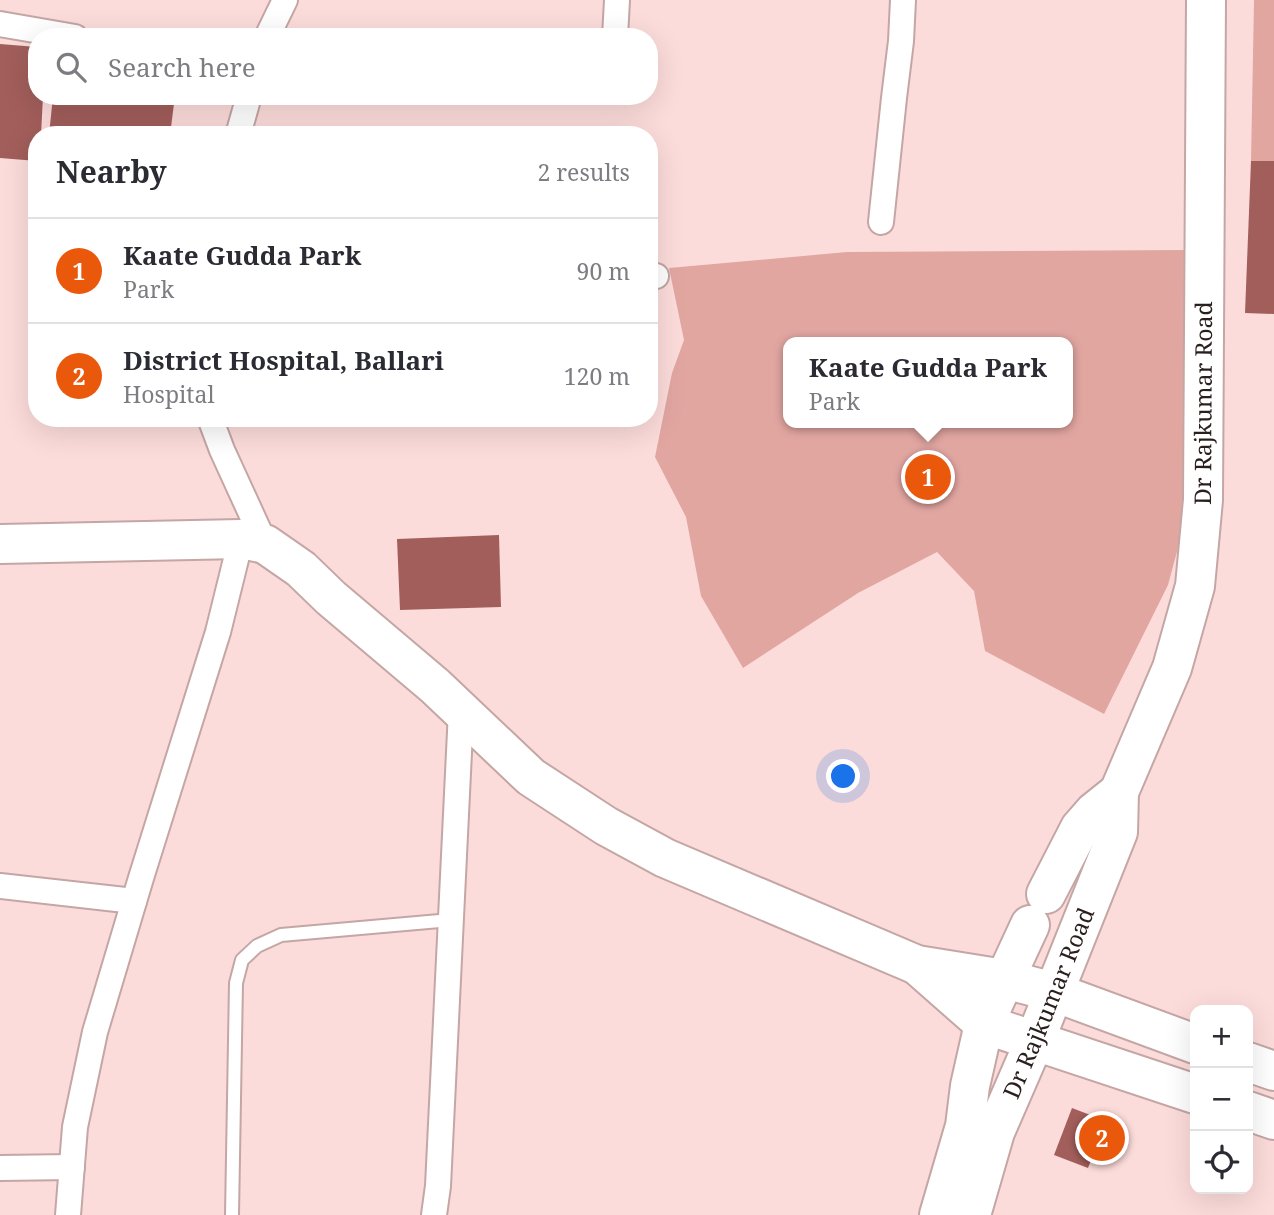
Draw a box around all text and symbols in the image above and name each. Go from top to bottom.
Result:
search box [28,28,658,105]
icon: search [52,48,90,86]
text: Search here [108,49,256,85]
text: Nearby [56,151,167,192]
text: 2 results [537,156,630,188]
text: Kaate Gudda Park [123,237,361,273]
text: 1 [73,255,86,287]
text: 90 m [577,255,630,287]
text: Park [123,273,174,305]
street label: Dr Rajkumar Road [1186,301,1219,505]
popup [783,337,1073,428]
text: District Hospital, Ballari [123,342,444,378]
text: Kaate Gudda Park [809,349,1047,385]
text: 2 [73,360,86,392]
text: 120 m [564,360,630,392]
text: Hospital [123,378,215,410]
text: Park [809,385,860,417]
pin: 1 [905,451,951,503]
your location [826,759,860,793]
street label: Dr Rajkumar Road [994,903,1101,1103]
map controls [1190,1005,1253,1194]
button: + [1190,1005,1253,1068]
button: − [1190,1068,1253,1131]
pin: 2 [1079,1112,1125,1164]
button: locate [1190,1131,1253,1194]

